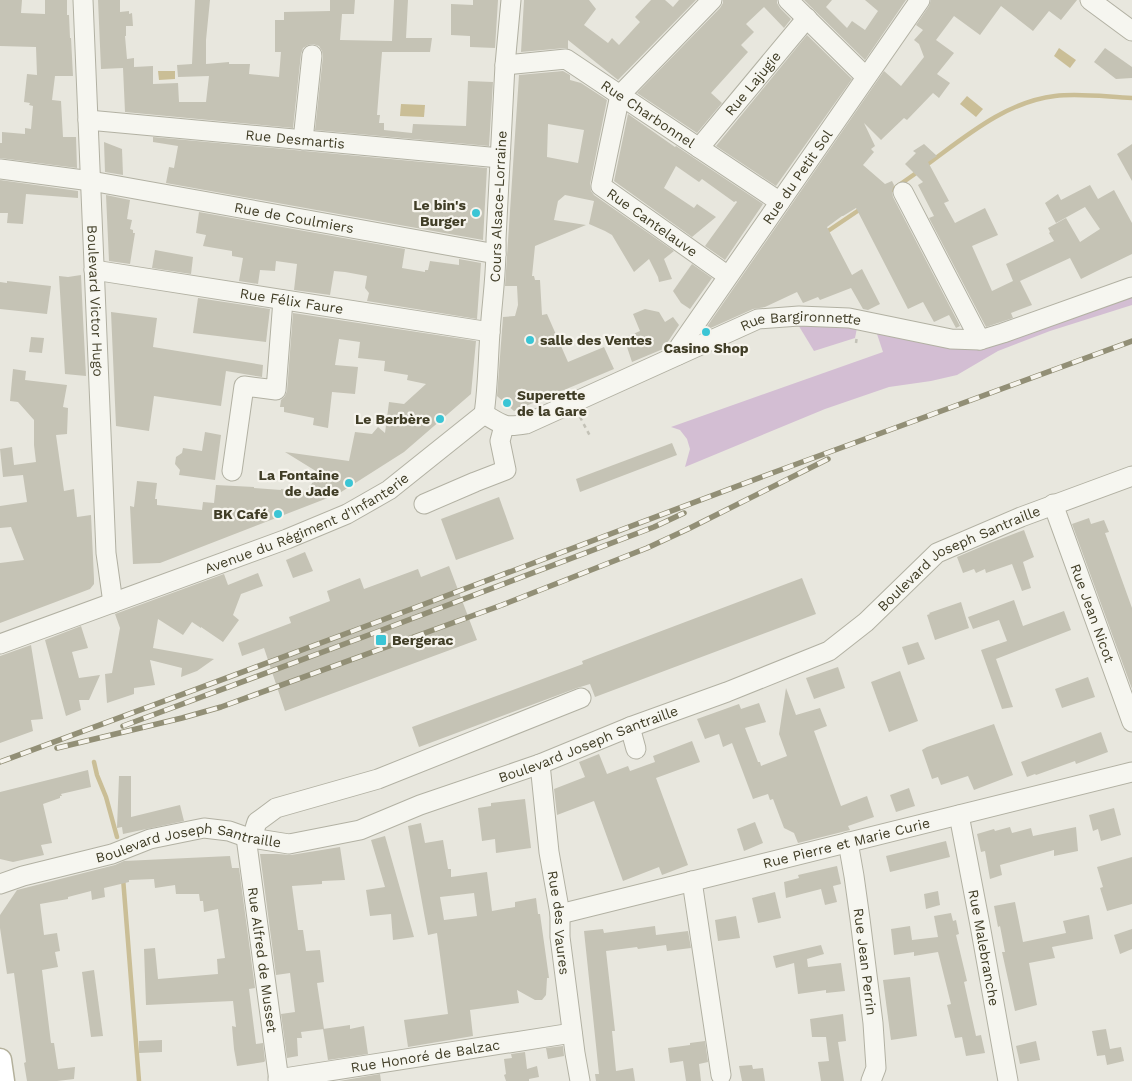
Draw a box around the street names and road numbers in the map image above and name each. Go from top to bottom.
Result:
street label: Rue Lajugie [721,48,784,119]
street label: Rue Charbonnel [598,77,699,151]
street label: Rue du Petit Sol [759,126,836,227]
street label: Rue Desmartis [245,127,346,152]
street label: Cours Alsace-Lorraine [486,130,510,283]
street label: Rue Cantelauve [604,185,700,260]
street label: Rue de Coulmiers [233,199,355,236]
street label: Boulevard Victor Hugo [84,225,107,377]
street label: Rue Félix Faure [239,285,344,317]
street label: Rue Bargironnette [738,308,863,334]
street label: Avenue du Régiment d'Infanterie [202,470,412,576]
street label: Boulevard Joseph Santraille [874,503,1042,614]
street label: Rue Jean Nicot [1067,562,1118,665]
street label: Boulevard Joseph Santraille [496,702,680,786]
street label: Rue Pierre et Marie Curie [761,814,931,871]
street label: Boulevard Joseph Santraille [94,820,282,866]
street label: Rue des Vaures [544,869,573,976]
street label: Rue Alfred de Musset [245,886,280,1034]
street label: Rue Malebranche [965,888,1002,1007]
street label: Rue Jean Perrin [851,907,880,1016]
street label: Rue Honoré de Balzac [349,1036,501,1076]

